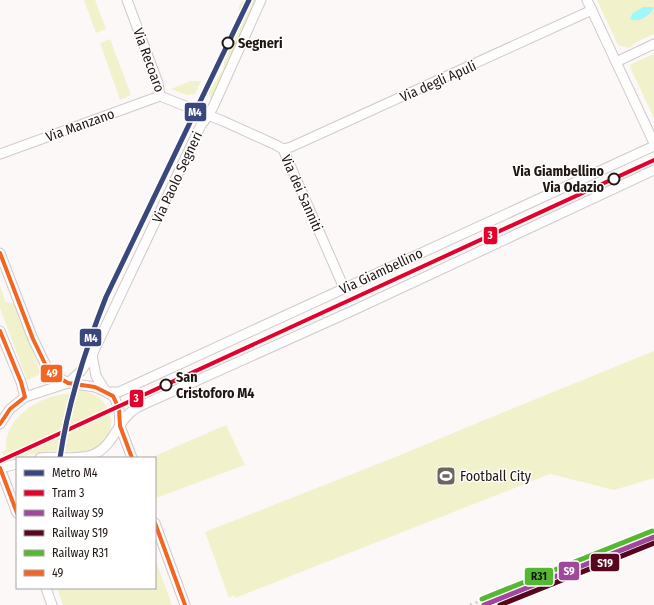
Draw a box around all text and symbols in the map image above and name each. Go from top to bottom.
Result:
street label: Via Recoaro [129,26,168,94]
place label: Segneri [238,35,283,52]
marker: Segneri [221,36,235,50]
street label: Via degli Apuli [397,57,479,106]
line badge: M4 [184,102,207,122]
street label: Via Manzano [43,105,117,146]
text: M4 [188,106,202,119]
street label: Via Paolo Segneri [149,129,206,226]
street label: Via dei Sanniti [277,152,326,234]
place label: Via Giambellino Via Odazio [512,163,605,196]
marker: Via Giambellino Via Odazio [607,172,621,186]
line badge: 3 [483,226,498,245]
text: 3 [486,229,493,242]
street label: Via Giambellino [337,245,426,298]
line badge: M4 [79,328,102,347]
text: M4 [84,332,98,345]
line badge: 49 [40,364,63,383]
text: 49 [46,367,58,380]
place label: San Cristoforo M4 [176,369,254,402]
marker: San Cristoforo M4 [159,378,173,392]
line badge: 3 [129,389,144,408]
text: 3 [132,392,139,405]
legend [16,457,156,589]
sports icon: Football City [435,465,457,487]
text: Metro M4 [52,466,98,480]
place label: Football City [460,468,532,485]
text: Tram 3 [52,486,84,500]
text: Railway S9 [52,506,104,520]
text: Railway S19 [52,526,108,540]
text: Railway R31 [52,546,108,560]
line badge: S19 [590,553,620,572]
text: S19 [597,557,613,570]
line badge: S9 [558,561,580,581]
text: S9 [563,565,575,578]
text: 49 [52,566,64,580]
line badge: R31 [524,567,554,586]
text: R31 [531,570,547,583]

